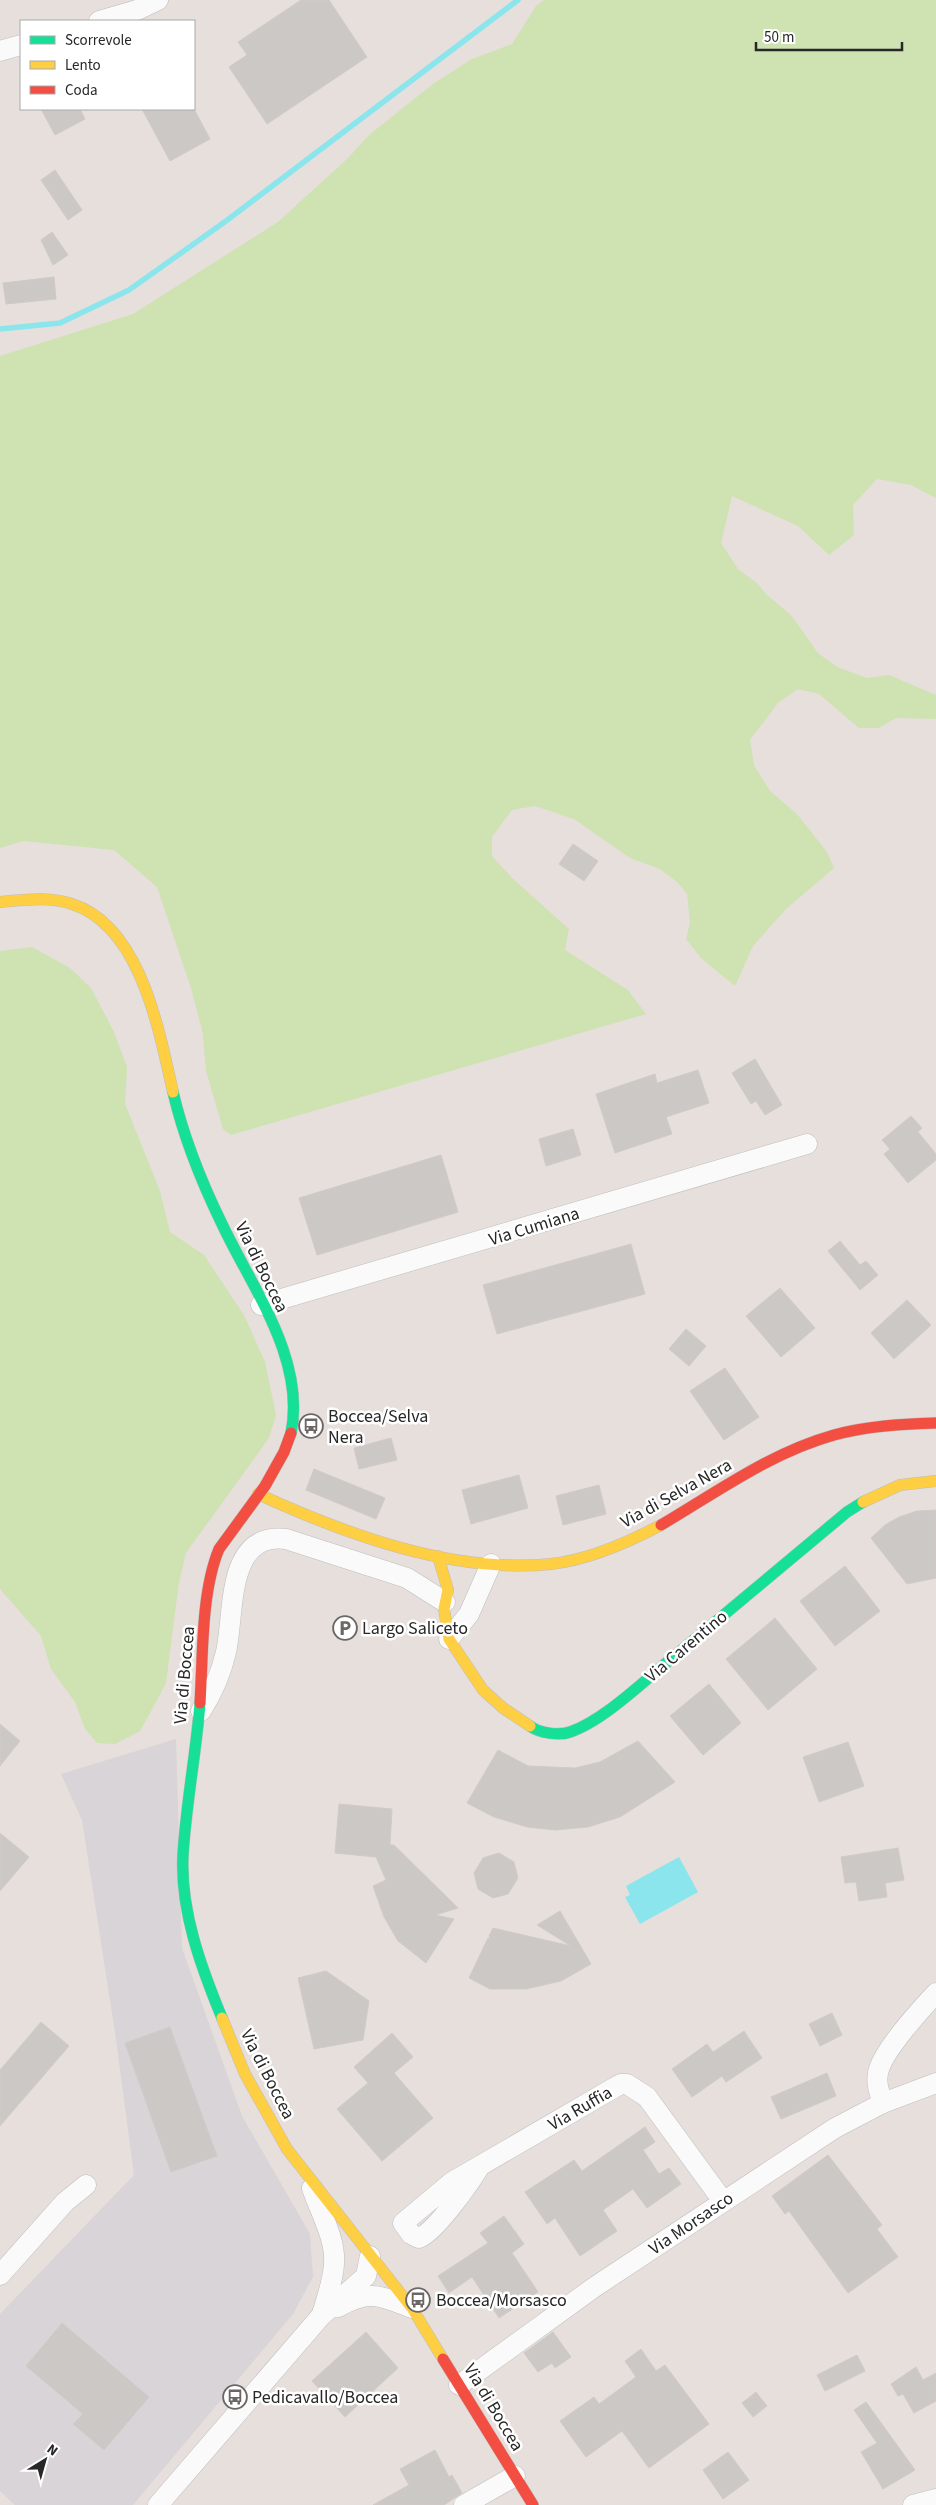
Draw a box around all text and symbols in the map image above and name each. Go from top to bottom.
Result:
legend [20,20,195,110]
scale bar [756,20,902,52]
text: 50 m [764,27,794,48]
text: Scorrevole [65,30,132,51]
text: Lento [65,55,101,76]
text: Coda [65,80,98,101]
street label: Via Cumiana [486,1201,583,1252]
street label: Via di Boccea [229,1218,294,1317]
place label: Boccea/Selva Nera [328,1404,428,1450]
bus stop icon: Boccea/Selva Nera [298,1413,324,1439]
street label: Via di Selva Nera [616,1453,736,1534]
street label: Via Carentino [640,1604,733,1688]
parking icon: Largo Saliceto [332,1615,358,1641]
place label: Largo Saliceto [362,1616,468,1641]
street label: Via di Boccea [168,1625,201,1725]
street label: Via di Boccea [234,2025,301,2124]
street label: Via Ruffia [544,2080,617,2137]
street label: Via Morsasco [644,2186,739,2261]
bus stop icon: Boccea/Morsasco [405,2287,431,2313]
place label: Boccea/Morsasco [436,2288,567,2313]
street label: Via di Boccea [458,2359,530,2456]
bus stop icon: Pedicavallo/Boccea [222,2384,248,2410]
place label: Pedicavallo/Boccea [252,2385,398,2410]
north arrow [20,2435,70,2485]
text: N [42,2440,62,2461]

